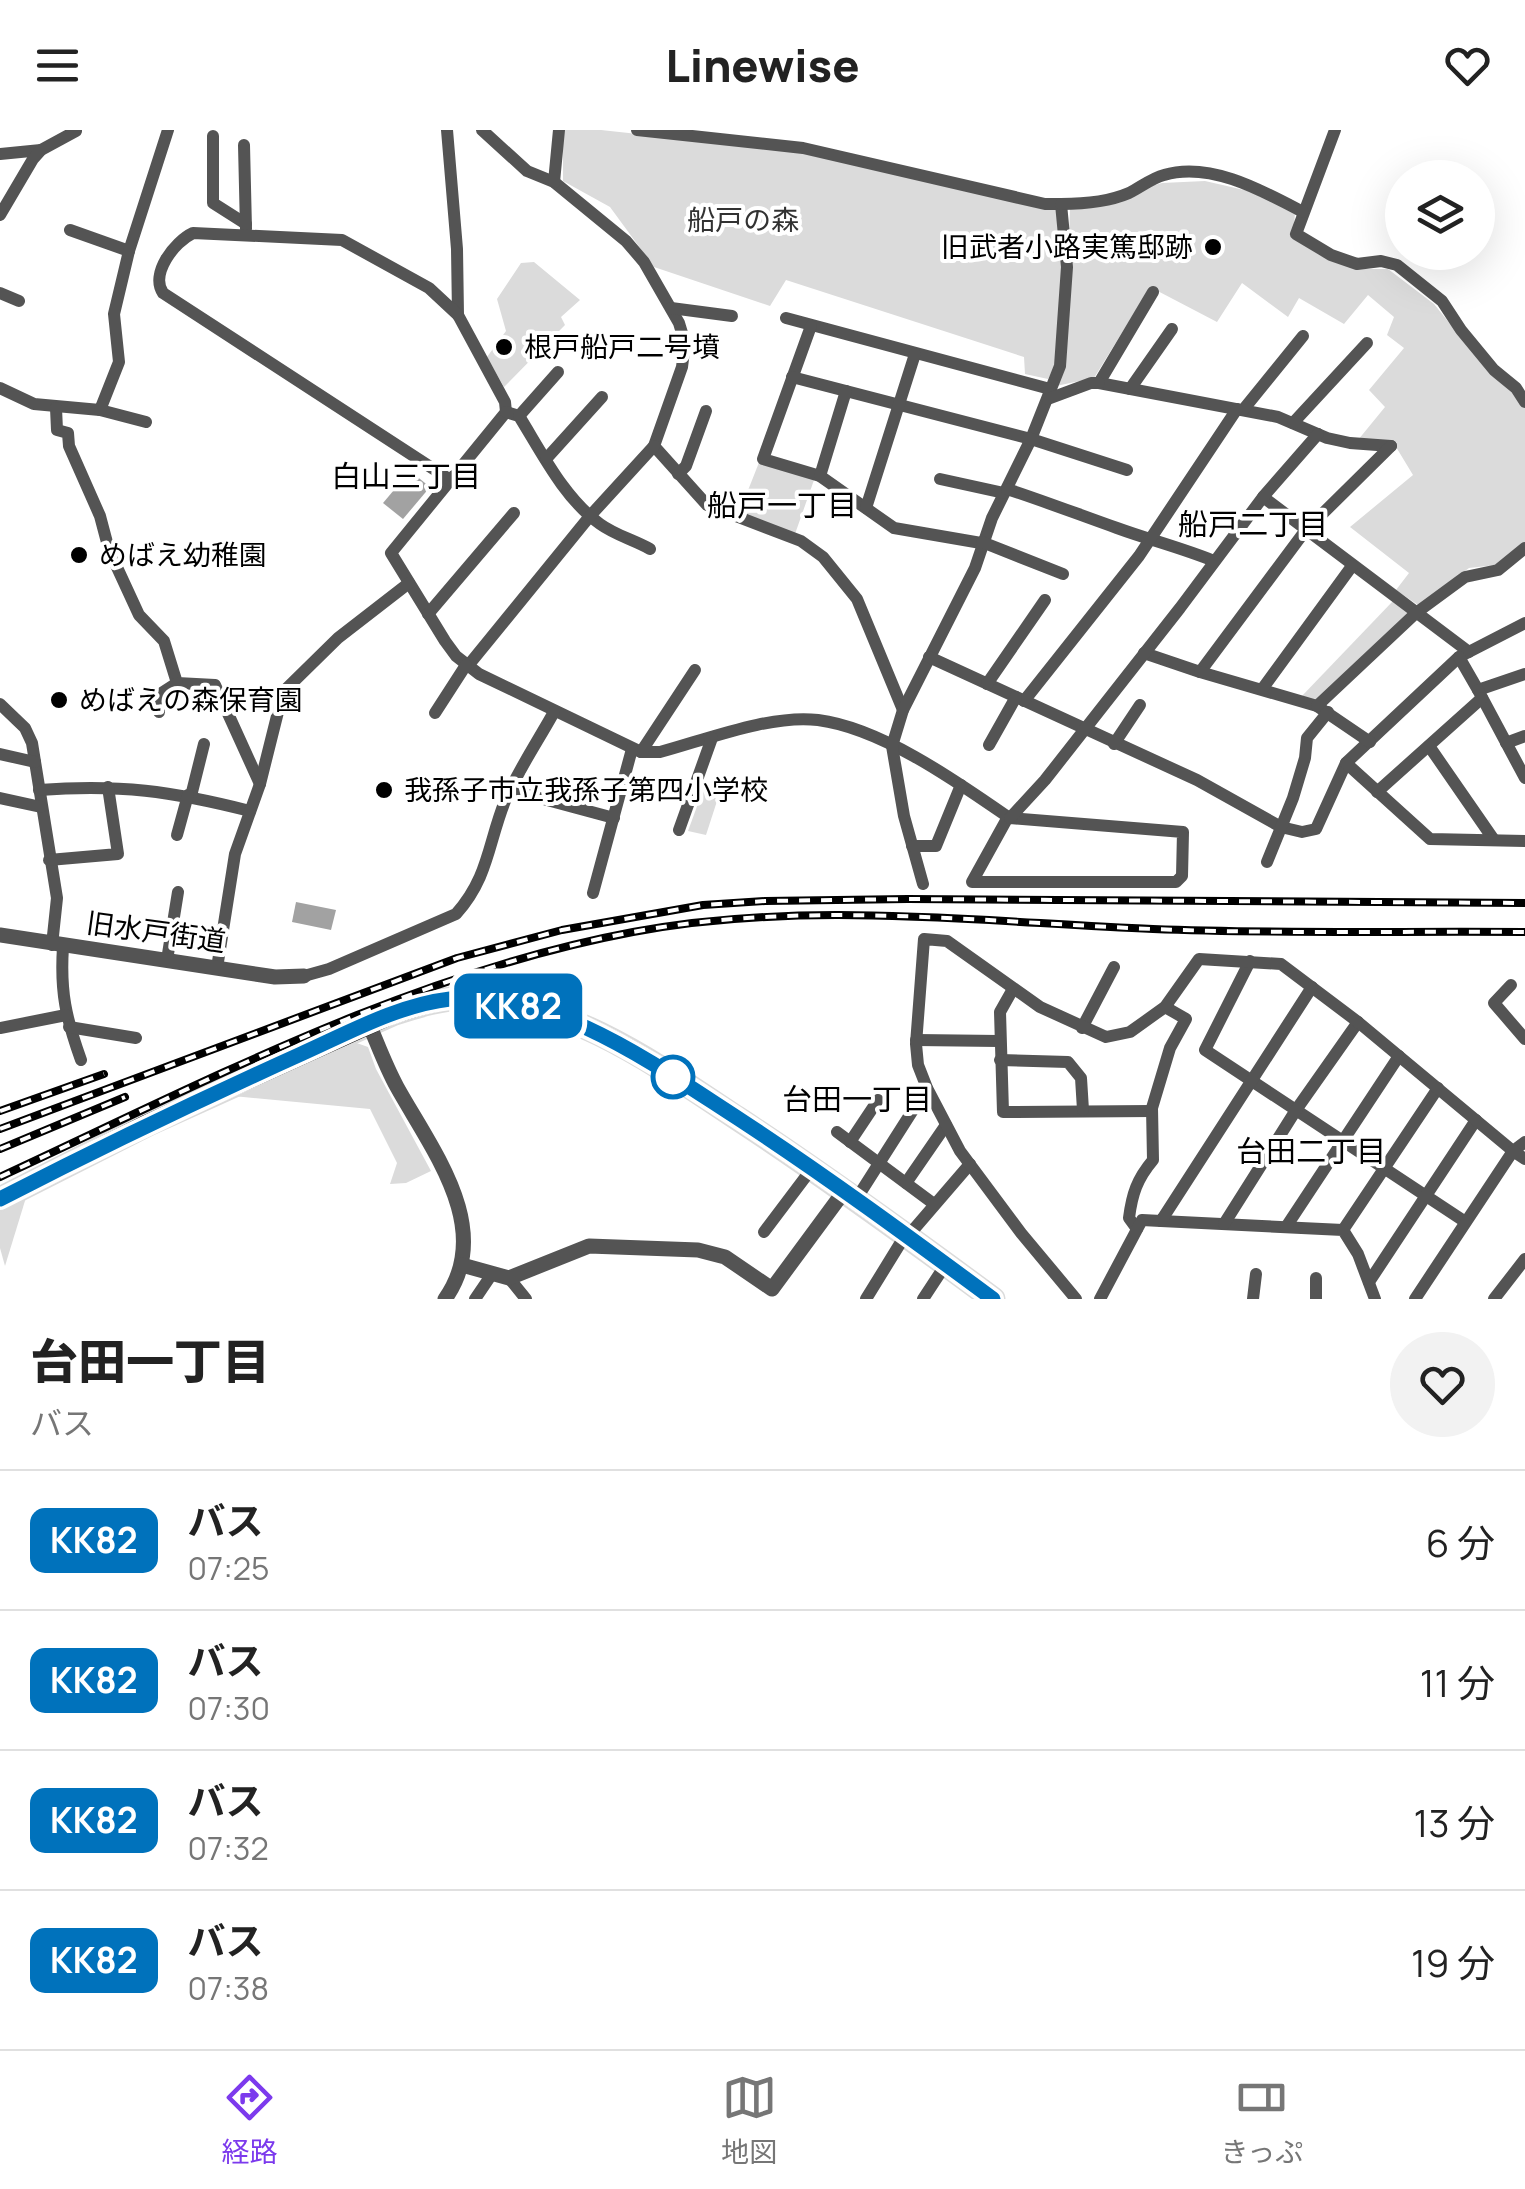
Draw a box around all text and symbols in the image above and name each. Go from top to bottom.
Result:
text: Linewise [665,34,860,96]
icon: menu [30,38,85,93]
icon: heart [1440,38,1495,93]
map controls [1385,160,1495,270]
button: layers [1385,160,1495,270]
park label: 船戸の森 [687,200,799,238]
place label: 旧武者小路実篤邸跡 [941,227,1193,265]
marker: 旧武者小路実篤邸跡 [1202,236,1224,258]
place label: 根戸船戸二号墳 [524,327,720,365]
marker: 根戸船戸二号墳 [493,336,515,358]
district label: 白山三丁目 [331,455,481,496]
district label: 船戸一丁目 [707,484,857,525]
district label: 船戸二丁目 [1178,503,1328,544]
place label: めばえ幼稚園 [99,535,267,573]
marker: めばえ幼稚園 [68,544,90,566]
place label: めばえの森保育園 [79,680,303,718]
marker: めばえの森保育園 [48,689,70,711]
place label: 我孫子市立我孫子第四小学校 [404,770,768,808]
marker: 我孫子市立我孫子第四小学校 [373,779,395,801]
street label: 旧水戸街道 [84,902,228,960]
line badge: KK82 [448,974,588,1038]
text: KK82 [474,982,562,1030]
unlabelled marker [652,1056,694,1098]
district label: 台田一丁目 [782,1078,932,1119]
district label: 台田二丁目 [1236,1130,1386,1171]
text: 台田一丁目 [30,1328,270,1393]
button: heart [1390,1332,1495,1437]
text: バス [30,1401,94,1445]
text: バス [188,1494,264,1546]
text: KK82 [50,1516,138,1564]
text: 6 分 [1426,1516,1495,1568]
text: 07:25 [188,1546,269,1590]
text: バス [188,1634,264,1686]
text: KK82 [50,1656,138,1704]
text: 11 分 [1420,1656,1495,1708]
text: 07:30 [188,1686,270,1730]
text: バス [188,1774,264,1826]
text: KK82 [50,1796,138,1844]
text: 13 分 [1414,1796,1495,1848]
text: 07:32 [188,1826,269,1870]
text: バス [188,1914,264,1966]
text: KK82 [50,1936,138,1984]
text: 19 分 [1411,1936,1495,1988]
text: 07:38 [188,1966,269,2010]
tab: 経路 [222,2070,278,2170]
tab: 地図 [721,2070,777,2170]
tab: きっぷ [1220,2070,1303,2170]

